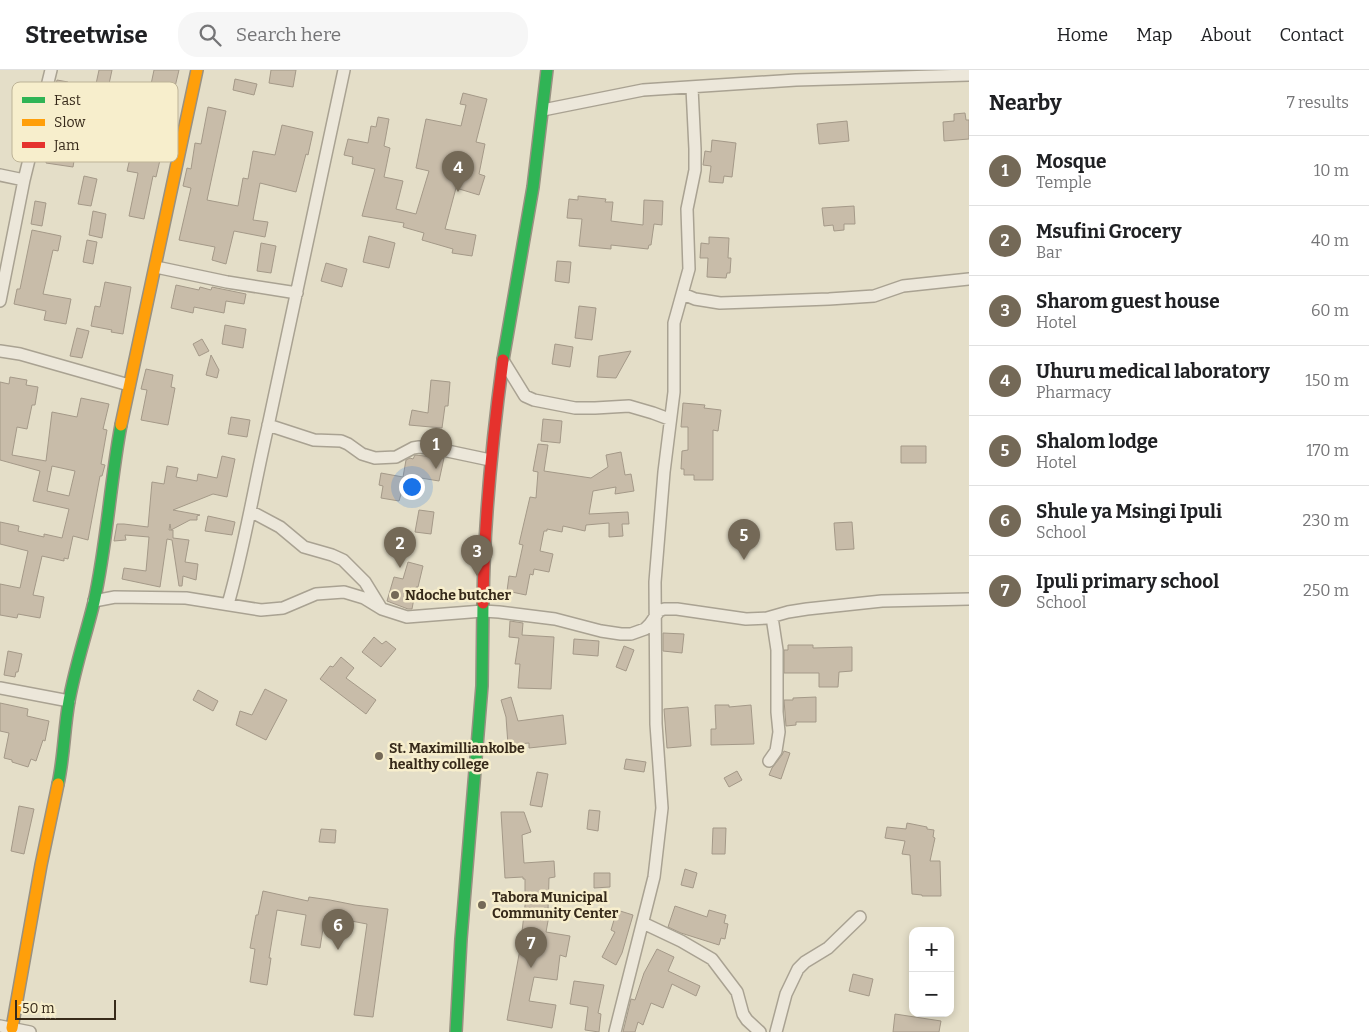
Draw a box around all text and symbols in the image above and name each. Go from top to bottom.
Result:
search box [178,12,528,57]
text: Streetwise [25,21,148,49]
icon: search [196,21,224,49]
text: Search here [236,23,341,46]
text: Home [1057,24,1108,46]
text: Map [1136,24,1172,46]
text: About [1200,24,1251,46]
text: Contact [1279,24,1344,46]
legend [12,82,178,162]
text: Nearby [989,90,1062,116]
text: Fast [54,92,81,109]
text: 7 results [1287,93,1349,112]
text: Slow [54,114,86,131]
text: Jam [53,137,80,154]
text: Mosque [1036,150,1106,173]
pin: 4 [442,151,474,192]
text: 1 [1002,161,1008,180]
text: 10 m [1314,161,1349,180]
text: Temple [1036,173,1091,192]
text: Msufini Grocery [1036,220,1182,243]
text: 2 [1000,231,1010,250]
text: 40 m [1311,231,1349,250]
text: Bar [1036,243,1062,262]
text: Sharom guest house [1036,290,1220,313]
text: 3 [1000,301,1010,320]
text: 60 m [1311,301,1349,320]
text: Hotel [1036,313,1077,332]
text: Uhuru medical laboratory [1036,360,1270,383]
text: 4 [1000,371,1010,390]
text: 150 m [1305,371,1349,390]
text: Pharmacy [1036,383,1111,402]
pin: 1 [420,428,452,469]
text: Shalom lodge [1036,430,1158,453]
text: 5 [1001,441,1009,460]
text: 170 m [1306,441,1349,460]
text: Hotel [1036,453,1077,472]
your location [399,474,425,500]
text: Shule ya Msingi Ipuli [1036,500,1222,523]
text: 6 [1000,511,1010,530]
text: 230 m [1302,511,1349,530]
pin: 5 [728,519,760,560]
text: School [1036,523,1086,542]
pin: 2 [384,527,416,568]
pin: 3 [461,535,493,576]
text: Ipuli primary school [1036,570,1219,593]
text: 7 [1001,581,1009,600]
text: 250 m [1303,581,1349,600]
place label: Ndoche butcher [405,587,511,604]
marker: Ndoche butcher [389,589,401,601]
text: School [1036,593,1086,612]
place label: St. Maximilliankolbe healthy college [389,740,525,773]
marker: St. Maximilliankolbe healthy college [373,750,385,762]
place label: Tabora Municipal Community Center [492,889,619,922]
marker: Tabora Municipal Community Center [476,899,488,911]
pin: 6 [322,909,354,950]
pin: 7 [515,927,547,968]
map controls [909,927,954,1017]
button: + [909,927,954,972]
button: − [909,972,954,1017]
scale bar [15,997,116,1020]
text: 50 m [22,1000,55,1017]

